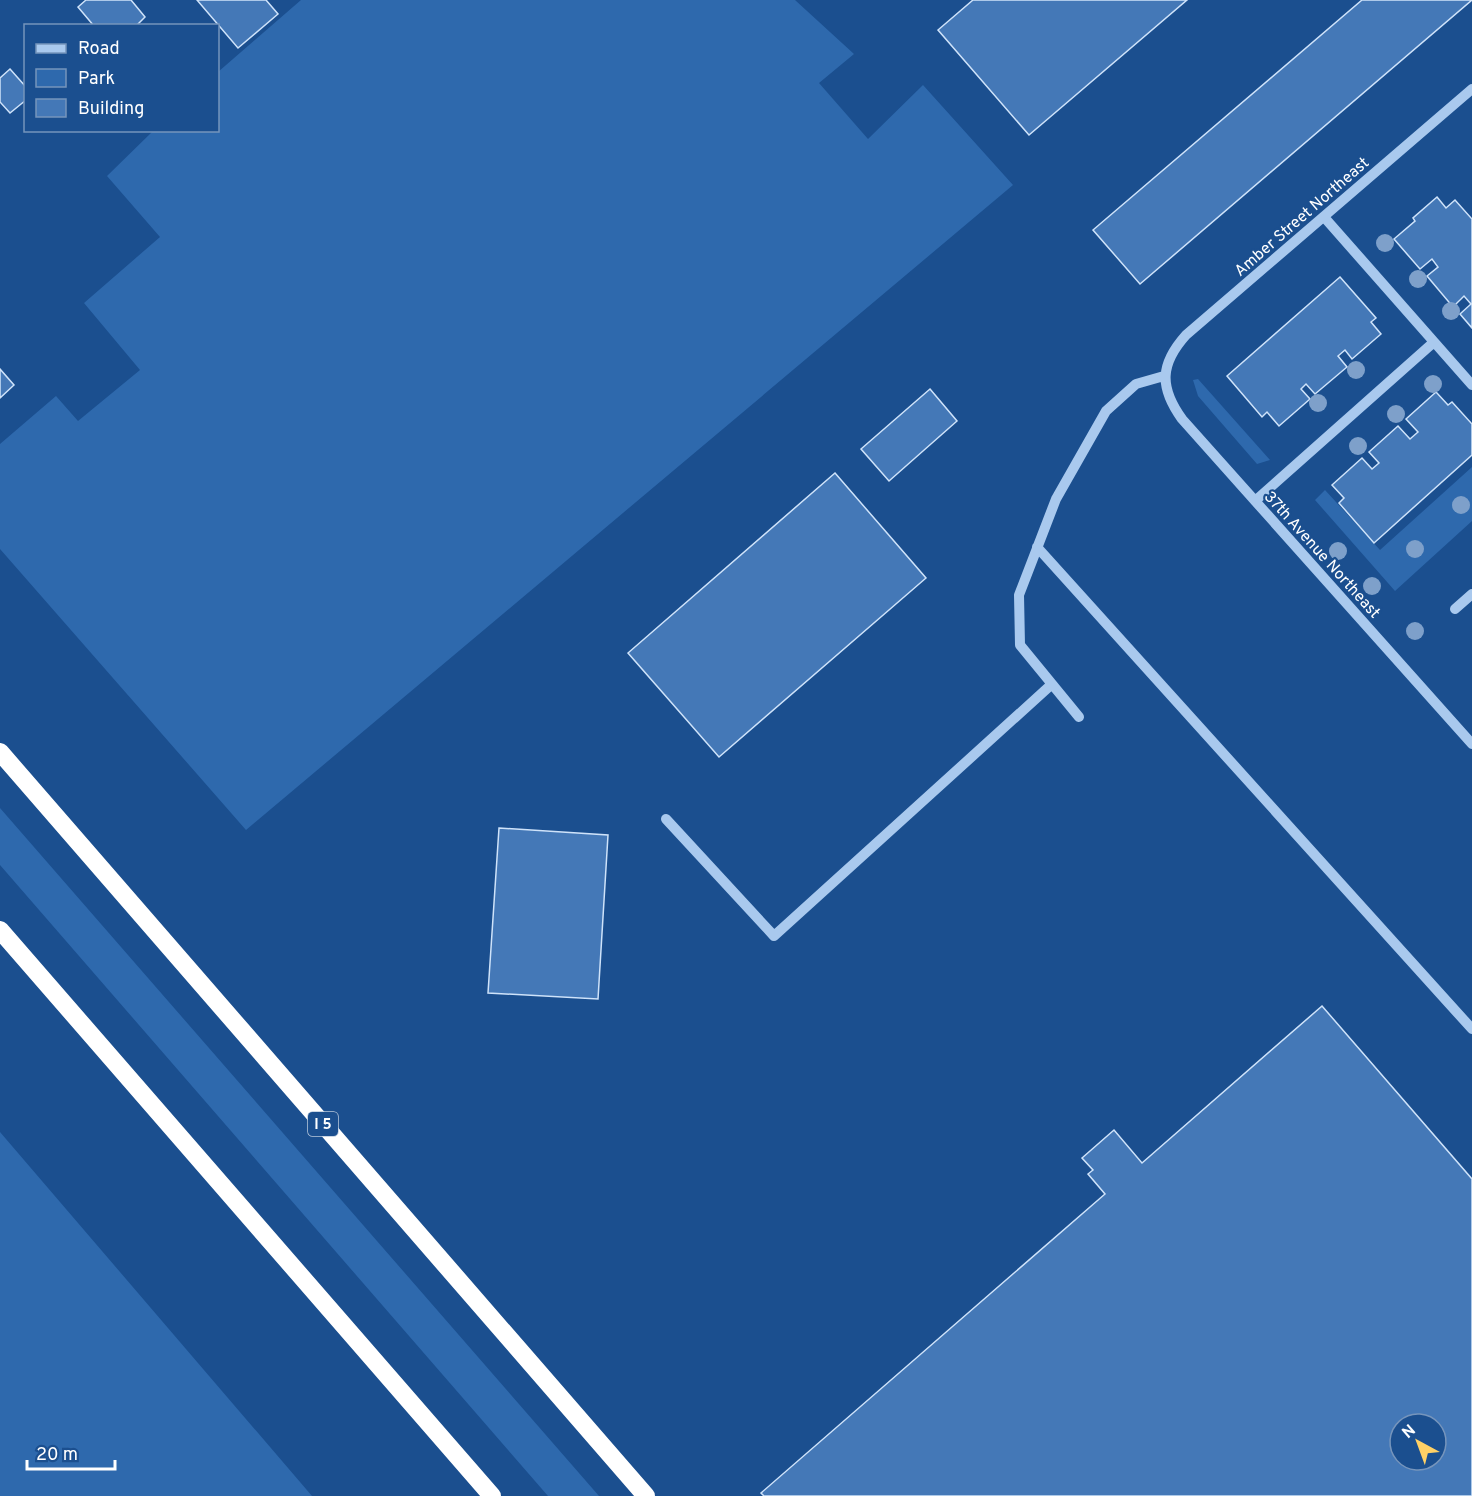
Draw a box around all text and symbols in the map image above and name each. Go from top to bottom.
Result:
legend [24,24,219,132]
text: Road [78,38,120,61]
text: Park [78,68,115,91]
text: Building [78,98,144,121]
street label: Amber Street Northeast [1231,153,1374,282]
street label: 37th Avenue Northeast [1259,488,1384,623]
road number: I 5 [308,1112,338,1136]
north arrow [1388,1412,1448,1472]
text: N [1399,1421,1420,1444]
scale bar [27,1433,116,1471]
text: 20 m [36,1444,78,1467]

